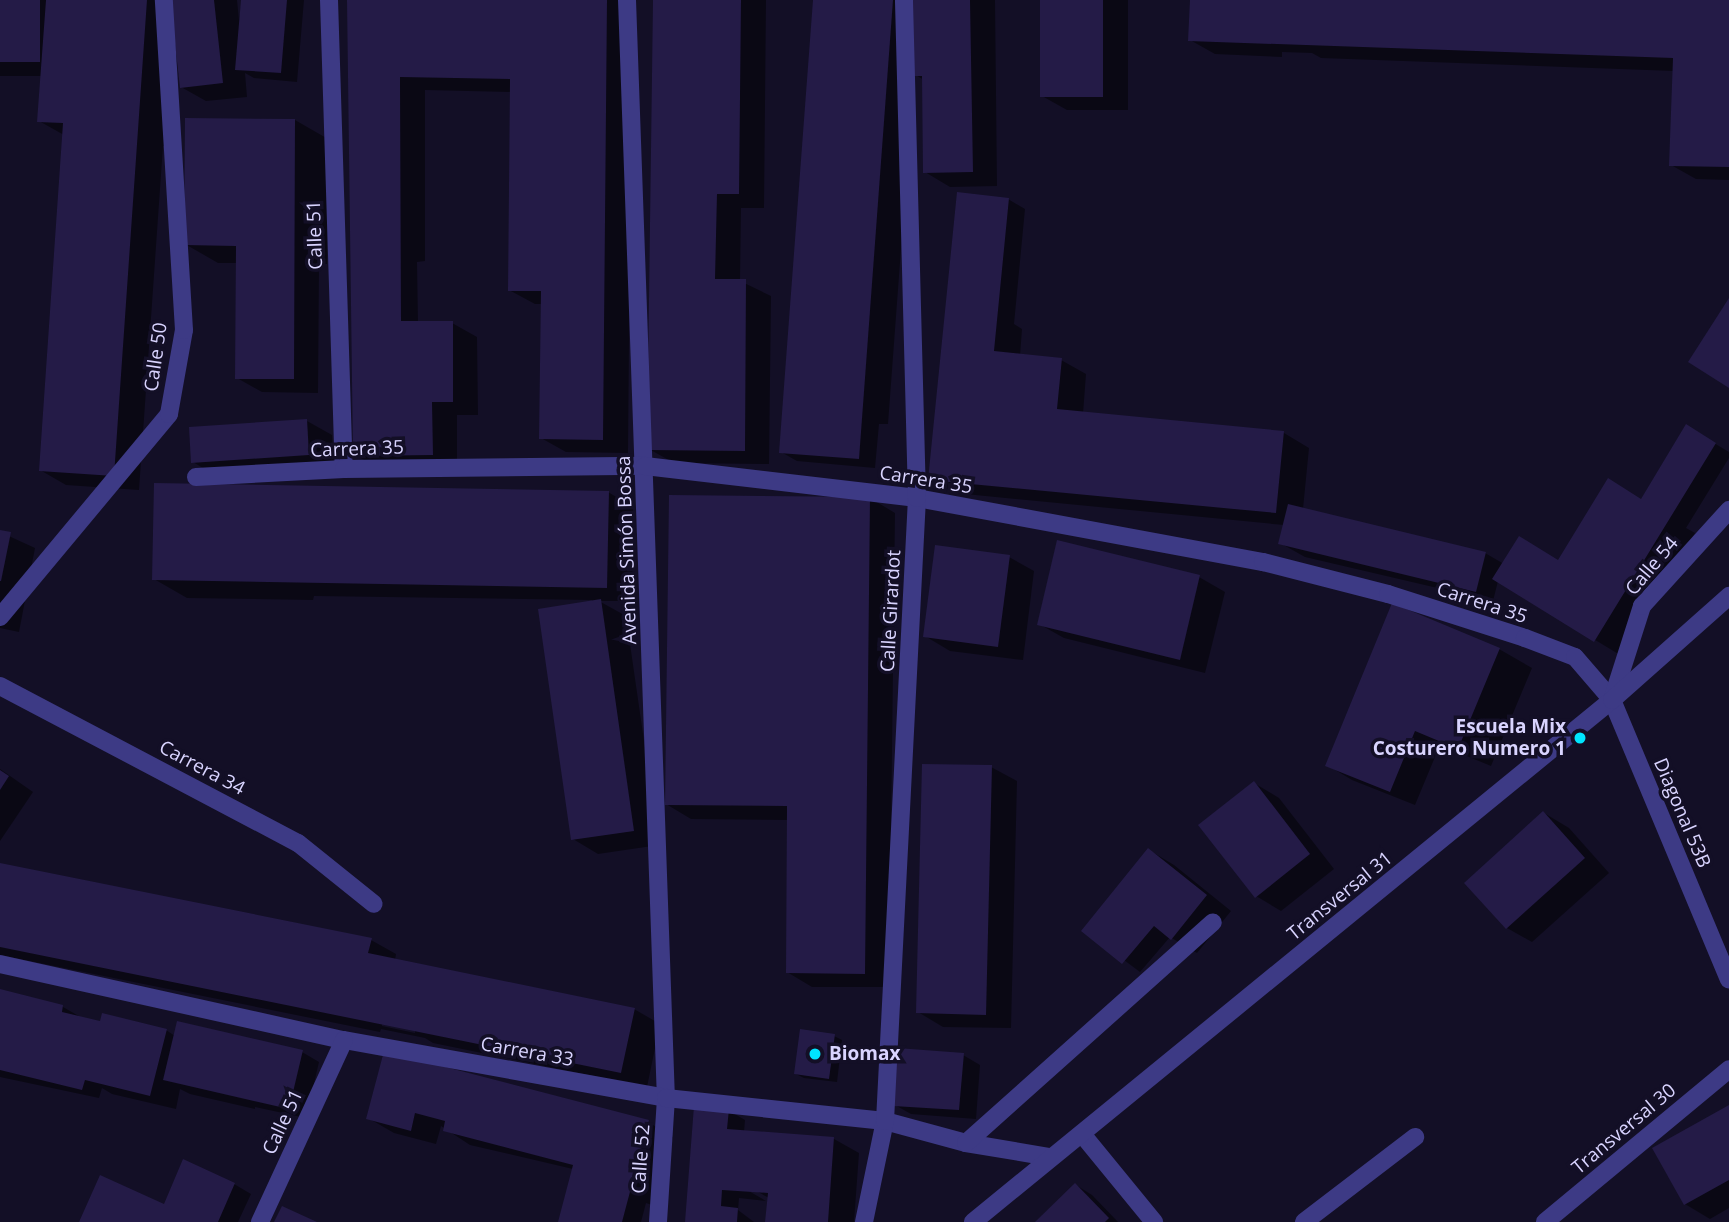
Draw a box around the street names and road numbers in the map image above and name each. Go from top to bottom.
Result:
street label: Calle 51 [302,200,328,270]
street label: Calle 50 [140,321,172,393]
street label: Carrera 35 [310,436,404,462]
street label: Avenida Simón Bossa [612,455,642,645]
street label: Carrera 35 [878,461,974,499]
street label: Calle 54 [1621,532,1683,600]
street label: Calle Girardot [876,549,906,673]
street label: Carrera 35 [1434,578,1530,628]
street label: Carrera 34 [155,736,249,800]
street label: Diagonal 53B [1649,755,1715,871]
street label: Transversal 31 [1283,847,1397,945]
street label: Carrera 33 [479,1033,575,1071]
street label: Transversal 30 [1567,1079,1681,1179]
street label: Calle 51 [258,1086,308,1158]
street label: Calle 52 [627,1124,655,1194]

